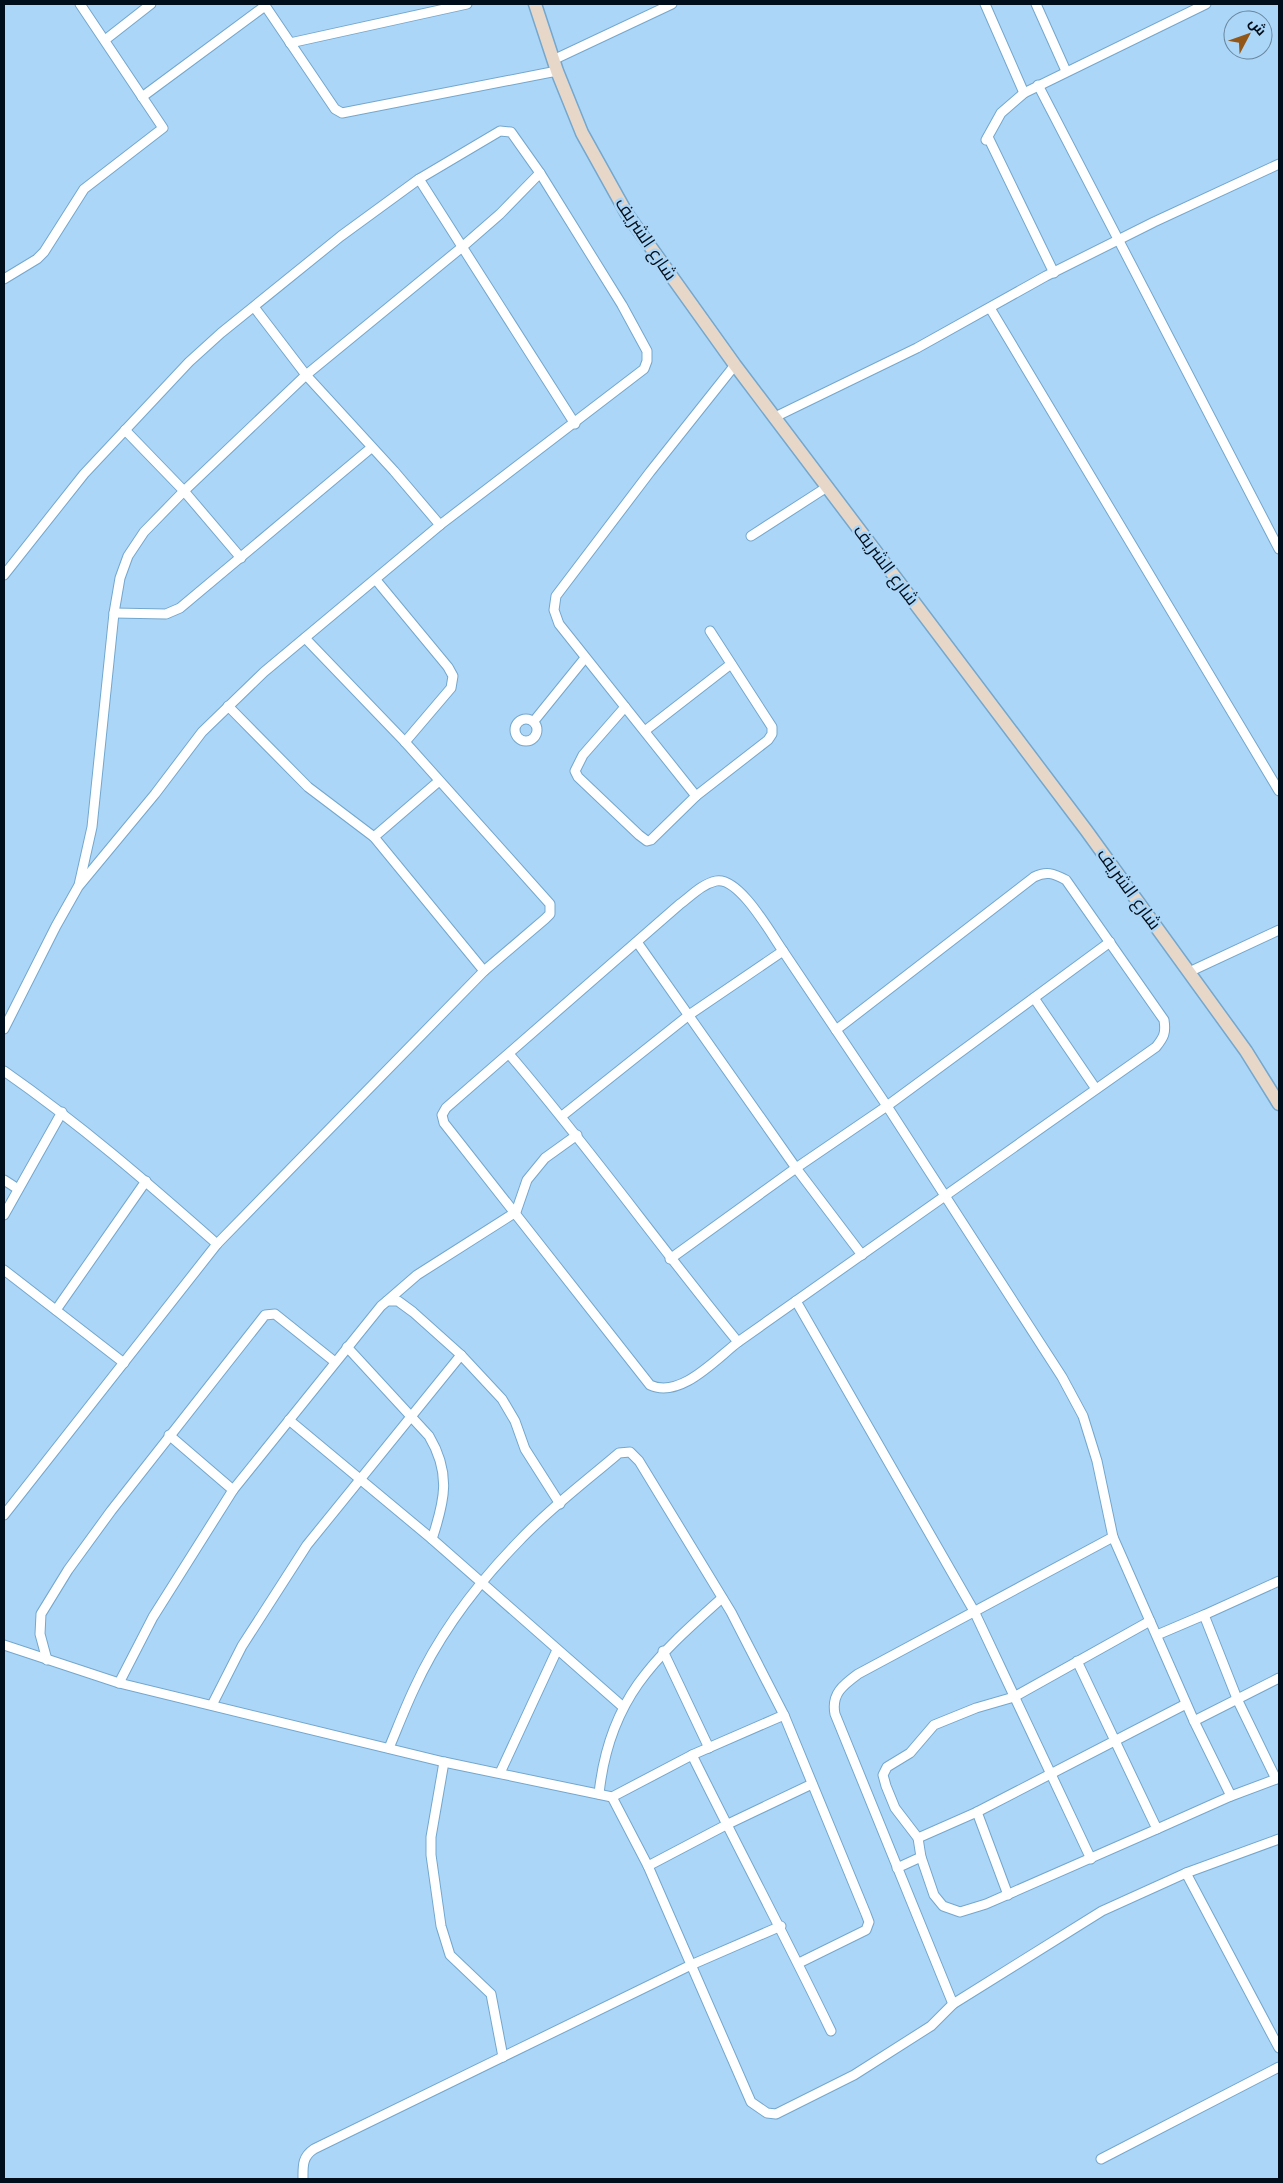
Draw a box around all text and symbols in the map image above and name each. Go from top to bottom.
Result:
north arrow [1223,10,1273,60]
text: ش [1245,14,1270,39]
street label: شارع الشريف [609,193,682,285]
street label: شارع الشريف [848,520,923,610]
street label: شارع الشريف [1091,844,1166,935]

